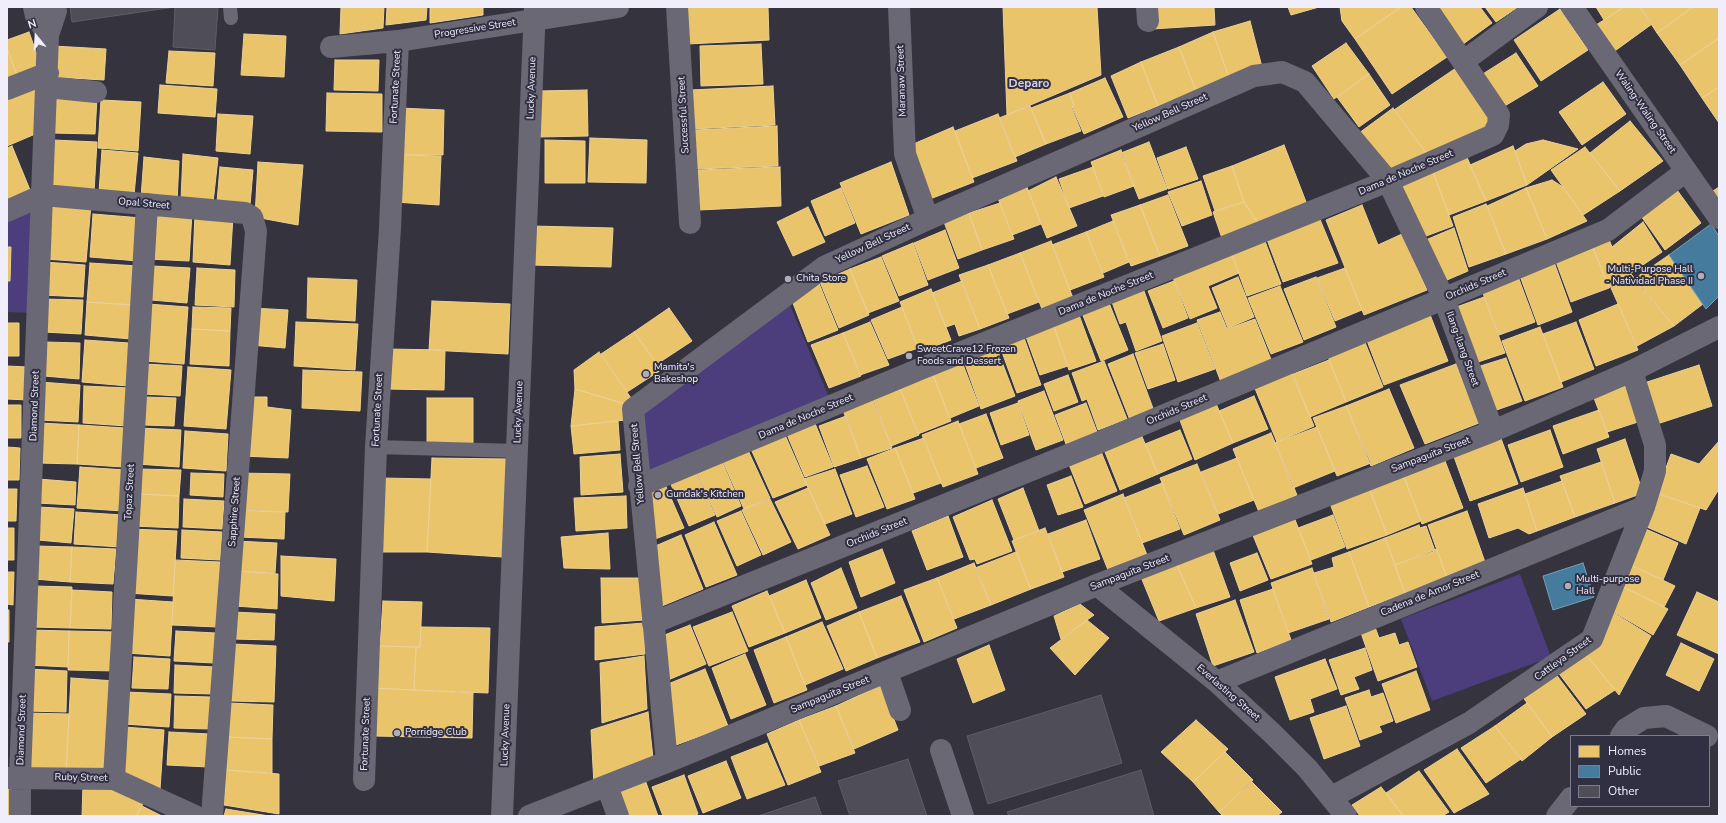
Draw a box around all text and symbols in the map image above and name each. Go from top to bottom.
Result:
north arrow [16,16,56,56]
text: N [26,16,38,33]
street label: Progressive Street [433,17,517,41]
street label: Maranaw Street [895,45,909,117]
street label: Fortunate Street [388,50,404,124]
street label: Lucky Avenue [525,57,539,119]
street label: Waling-Waling Street [1612,68,1678,156]
street label: Successful Street [676,76,692,154]
district label: Deparo [1009,77,1049,91]
street label: Yellow Bell Street [1131,91,1209,135]
street label: Dama de Noche Street [1357,148,1455,198]
street label: Opal Street [118,196,170,212]
street label: Yellow Bell Street [834,222,912,266]
place label: Multi-Purpose Hall - Natividad Phase II [1606,264,1693,288]
street label: Orchids Street [1444,267,1508,303]
street label: Dama de Noche Street [1057,269,1155,319]
marker: Multi-Purpose Hall - Natividad Phase II [1696,271,1706,281]
place label: Chita Store [796,273,846,285]
marker: Chita Store [783,274,793,284]
street label: Ilang-Ilang Street [1443,310,1481,388]
place label: SweetCrave12 Frozen Foods and Dessert [917,344,1016,368]
marker: SweetCrave12 Frozen Foods and Dessert [904,351,914,361]
place label: Mamita's Bakeshop [654,362,698,386]
marker: Mamita's Bakeshop [641,369,651,379]
street label: Diamond Street [28,371,42,441]
street label: Fortunate Street [370,373,386,447]
street label: Lucky Avenue [512,381,526,443]
street label: Dama de Noche Street [757,392,855,442]
street label: Orchids Street [1145,392,1209,428]
street label: Yellow Bell Street [629,423,647,505]
street label: Sampaguita Street [1390,434,1472,476]
street label: Topaz Street [123,464,137,520]
street label: Sapphire Street [227,477,243,547]
place label: Gundak's Kitchen [666,489,744,501]
marker: Gundak's Kitchen [653,490,663,500]
street label: Orchids Street [845,515,909,551]
street label: Sampaguita Street [1089,552,1171,594]
street label: Cadena de Amor Street [1379,569,1481,619]
place label: Multi-purpose Hall [1576,574,1640,598]
marker: Multi-purpose Hall [1563,581,1573,591]
street label: Cattleya Street [1532,634,1594,684]
street label: Everlasting Street [1194,662,1262,724]
street label: Sampaguita Street [789,674,871,716]
street label: Diamond Street [15,695,29,765]
street label: Fortunate Street [359,697,373,771]
street label: Lucky Avenue [499,704,513,766]
place label: Porridge Club [405,727,467,739]
marker: Porridge Club [392,728,402,738]
legend [1570,735,1710,807]
text: Homes [1608,743,1646,759]
text: Public [1608,763,1641,779]
street label: Ruby Street [54,772,108,784]
text: Other [1608,783,1639,799]

